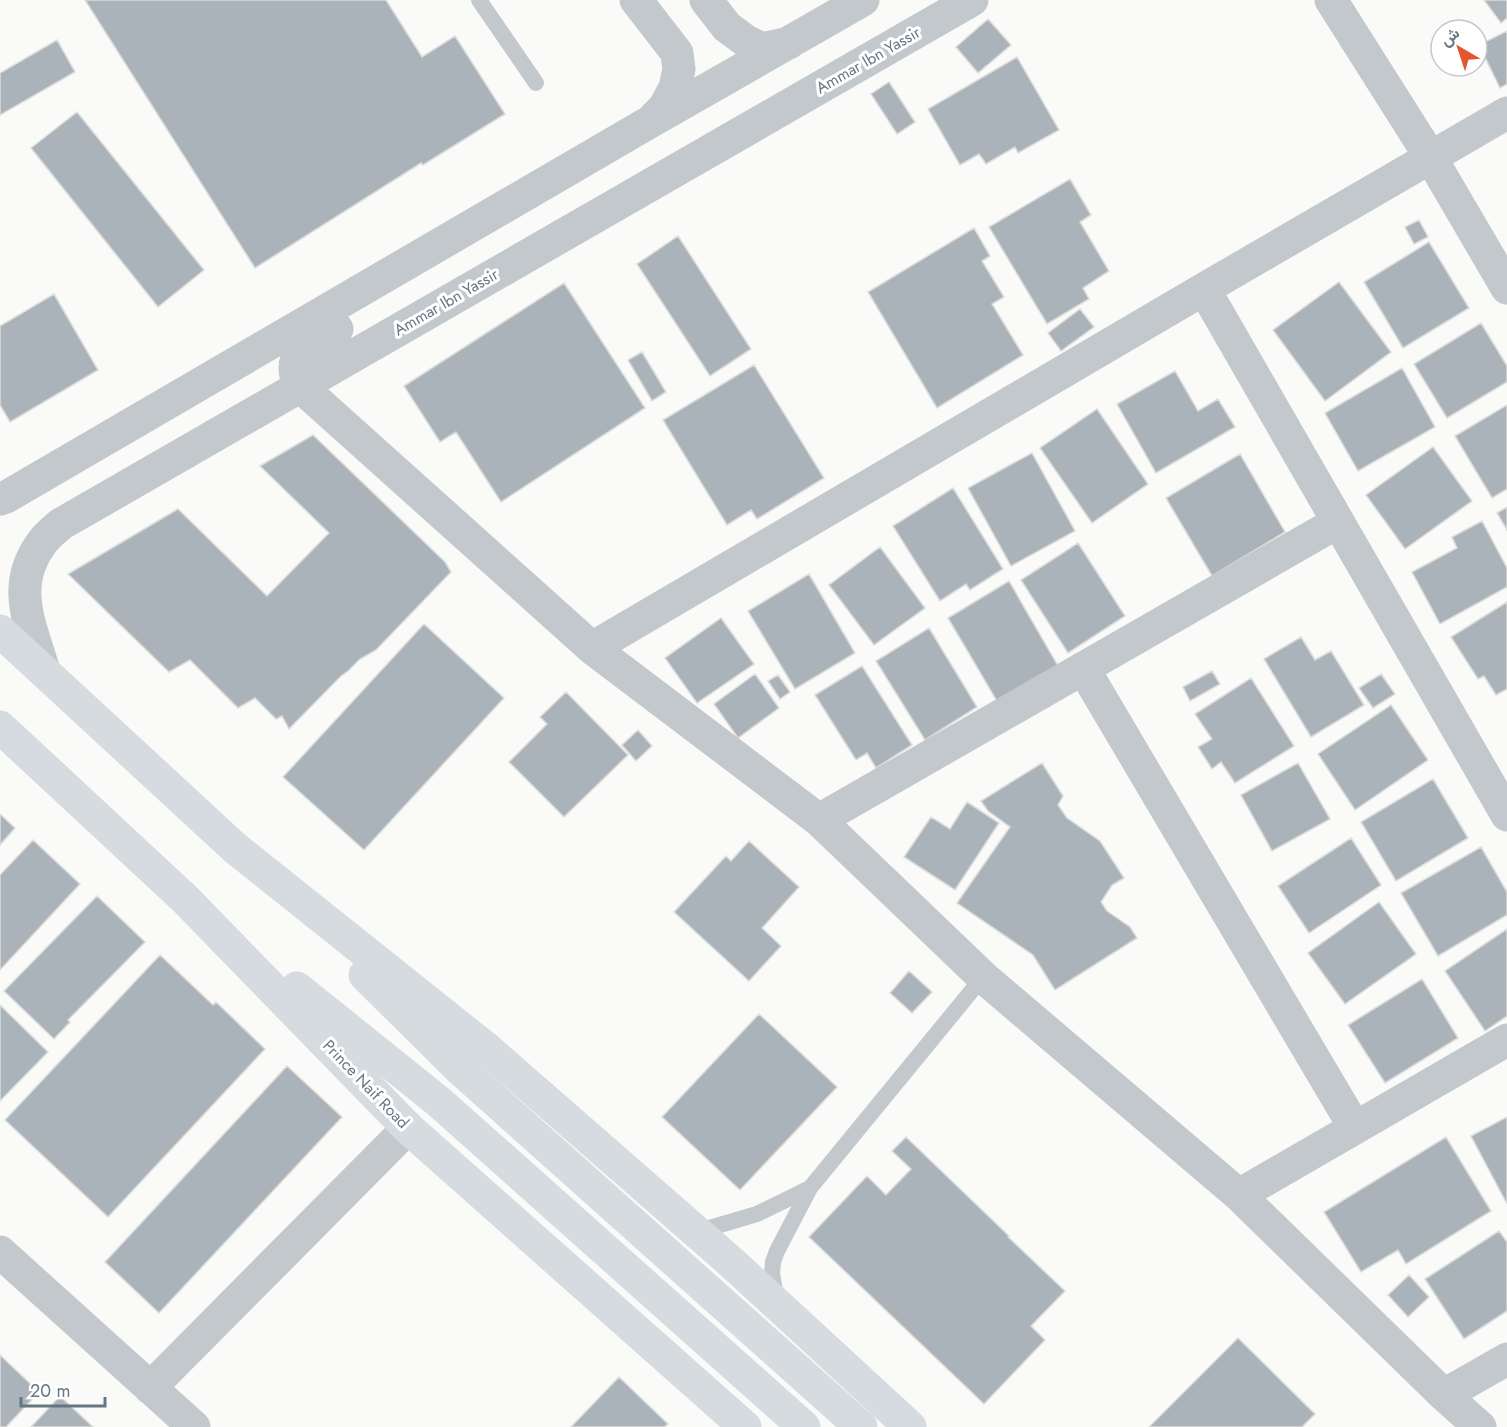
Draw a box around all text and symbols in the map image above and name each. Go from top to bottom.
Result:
north arrow [1429,18,1489,78]
street label: Ammar Ibn Yassir [811,20,925,99]
text: ش [1435,22,1465,52]
street label: Ammar Ibn Yassir [389,262,503,341]
street label: Prince Naif Road [318,1035,414,1133]
scale bar [21,1370,105,1408]
text: 20 m [30,1378,70,1404]

